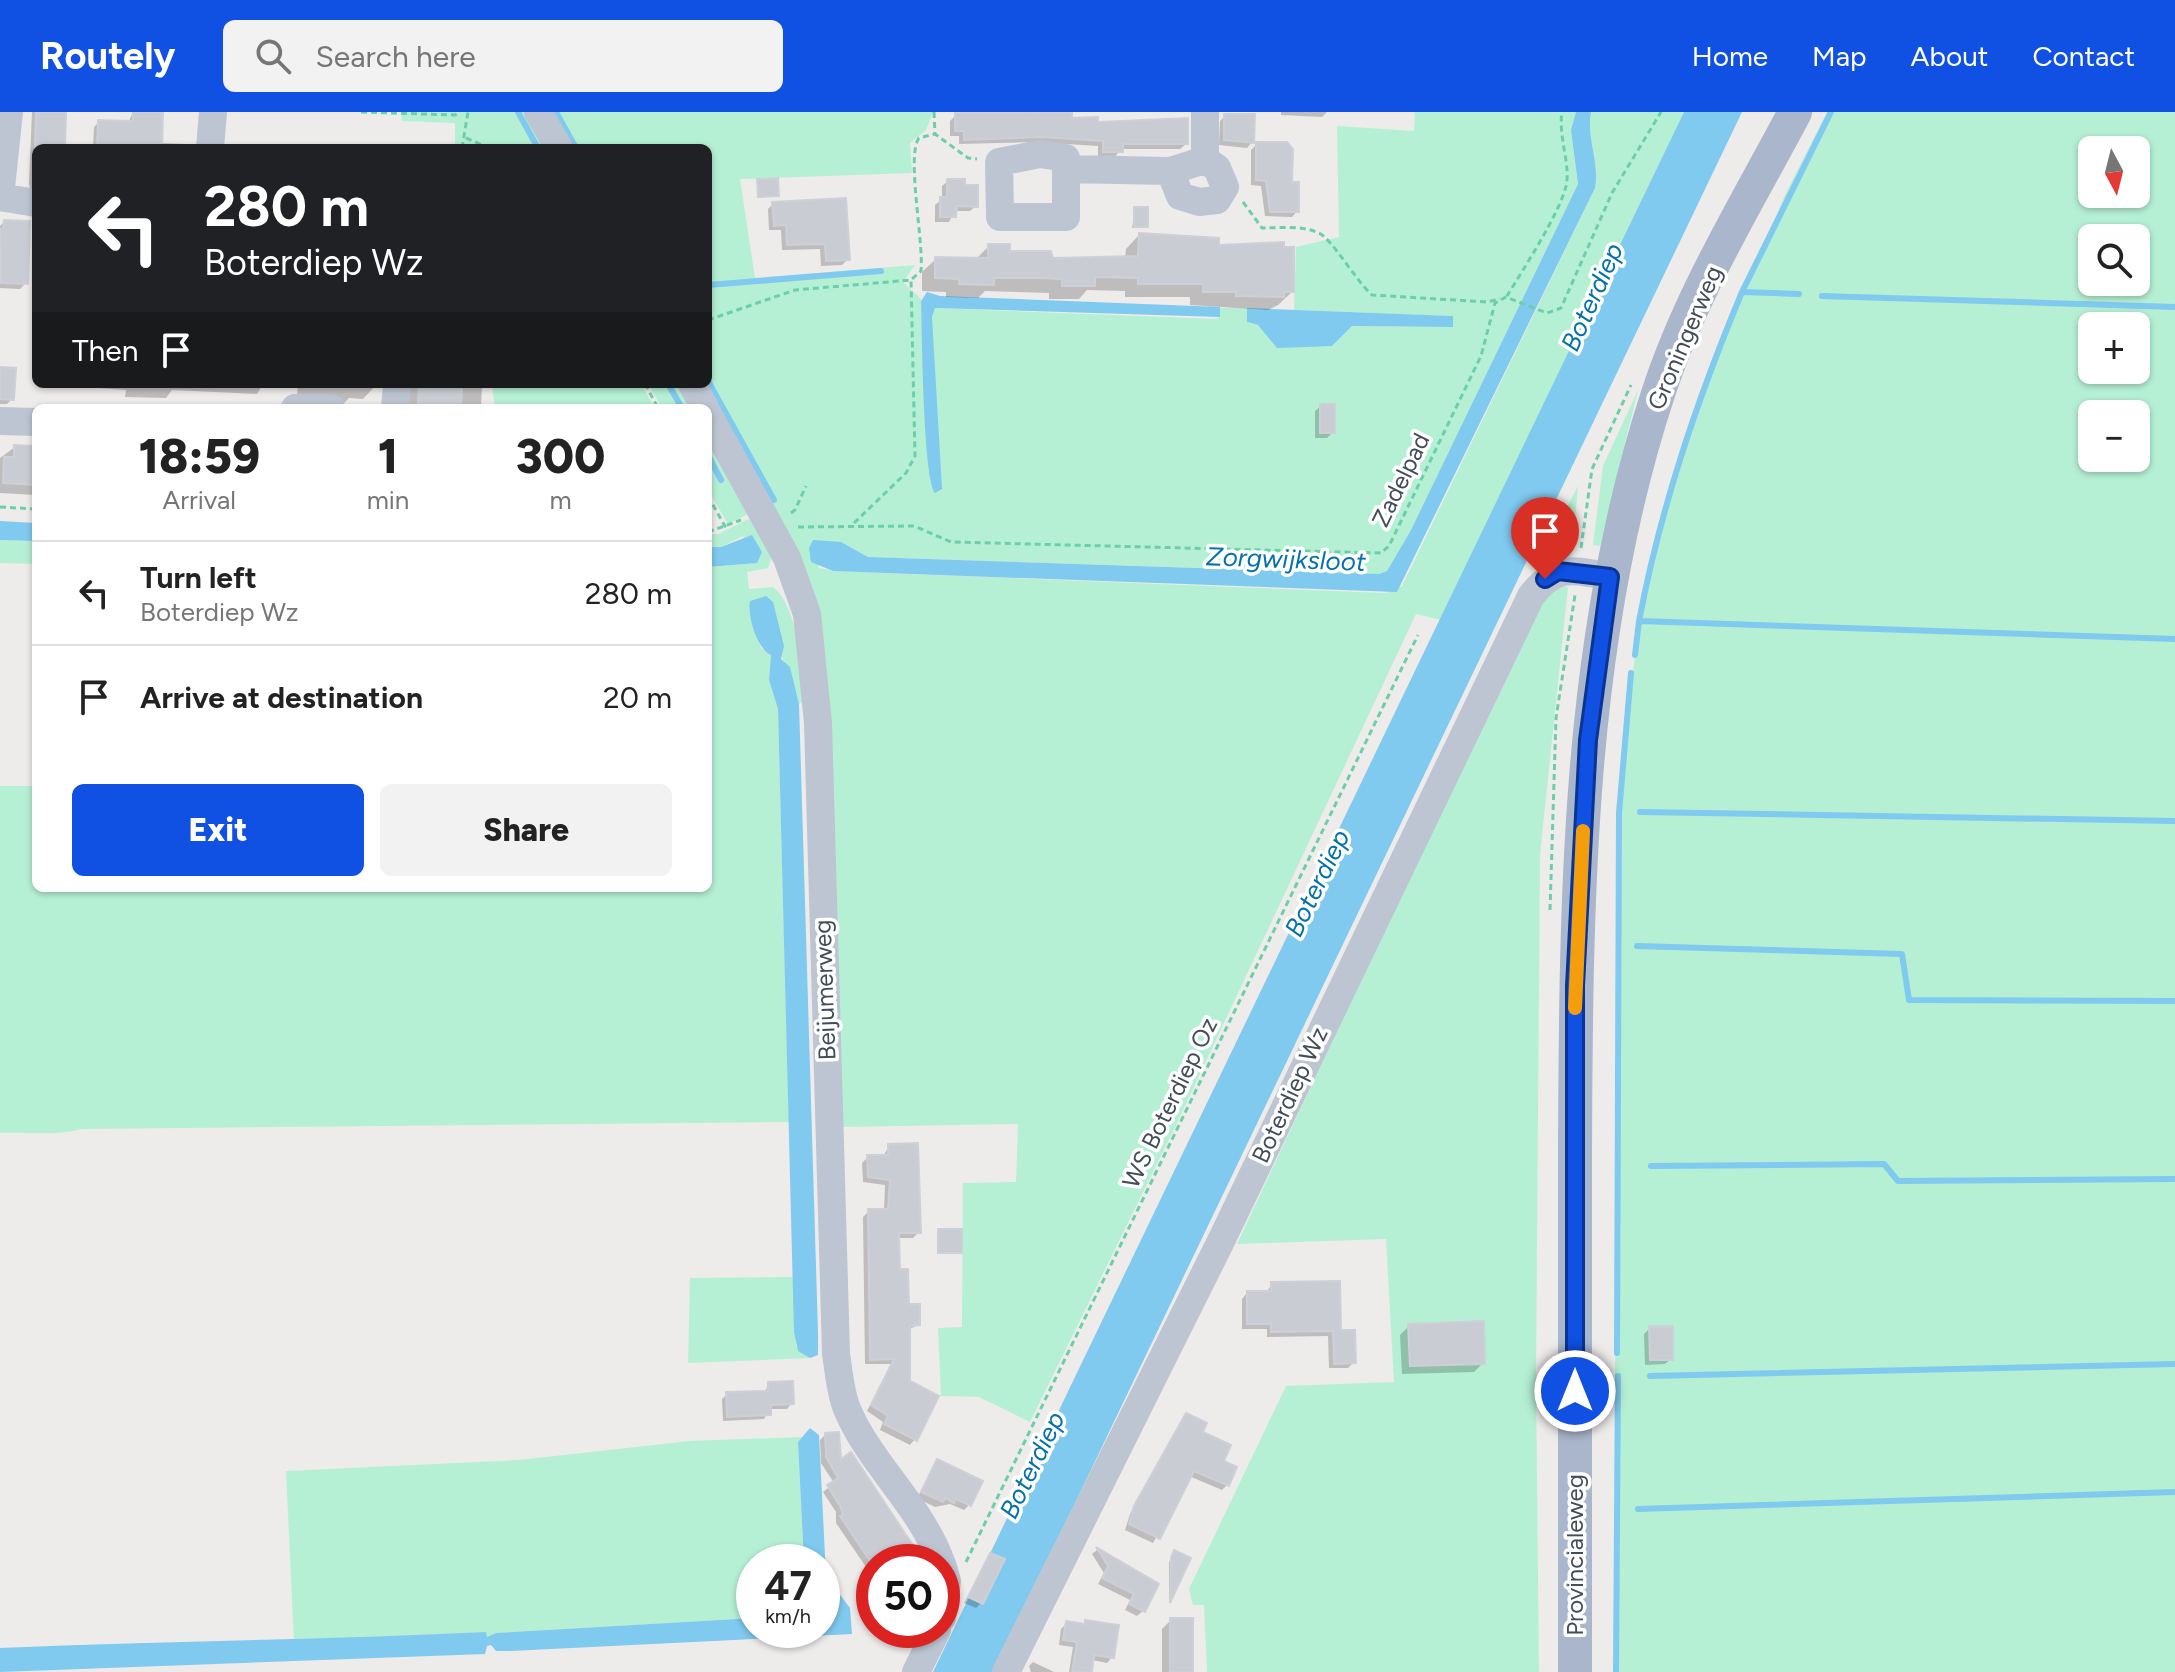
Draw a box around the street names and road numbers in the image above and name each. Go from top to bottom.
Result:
street label: Groningerweg [1641,261,1728,414]
street label: Zadelpad [1365,428,1436,531]
street label: Beijumerweg [808,919,841,1061]
street label: WS Boterdiep Oz [1116,1013,1223,1193]
street label: Boterdiep Wz [1245,1022,1334,1167]
street label: Provincialeweg [1560,1474,1589,1636]

